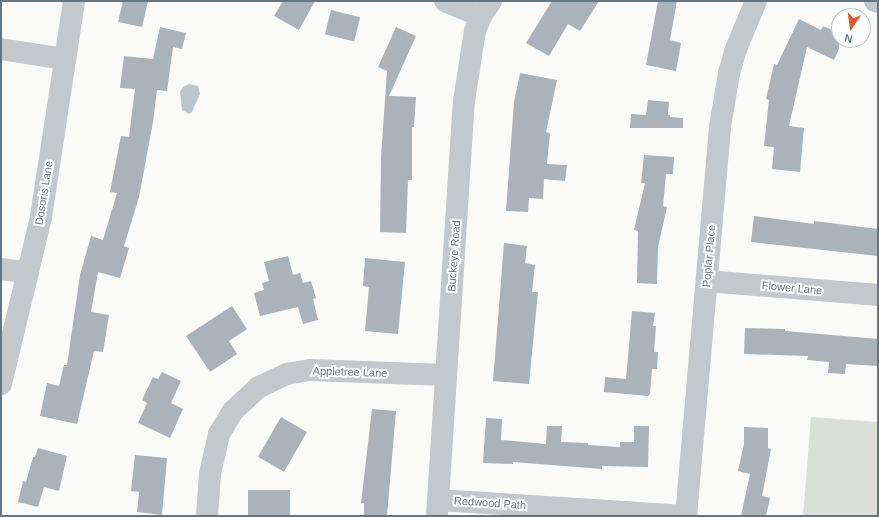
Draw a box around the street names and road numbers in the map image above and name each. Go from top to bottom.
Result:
street label: Dosoris Lane [32,160,56,226]
street label: Buckeye Road [445,220,463,292]
street label: Poplar Place [700,224,718,288]
street label: Flower Lane [761,279,823,297]
street label: Appletree Lane [312,364,388,380]
street label: Redwood Path [454,494,526,512]

